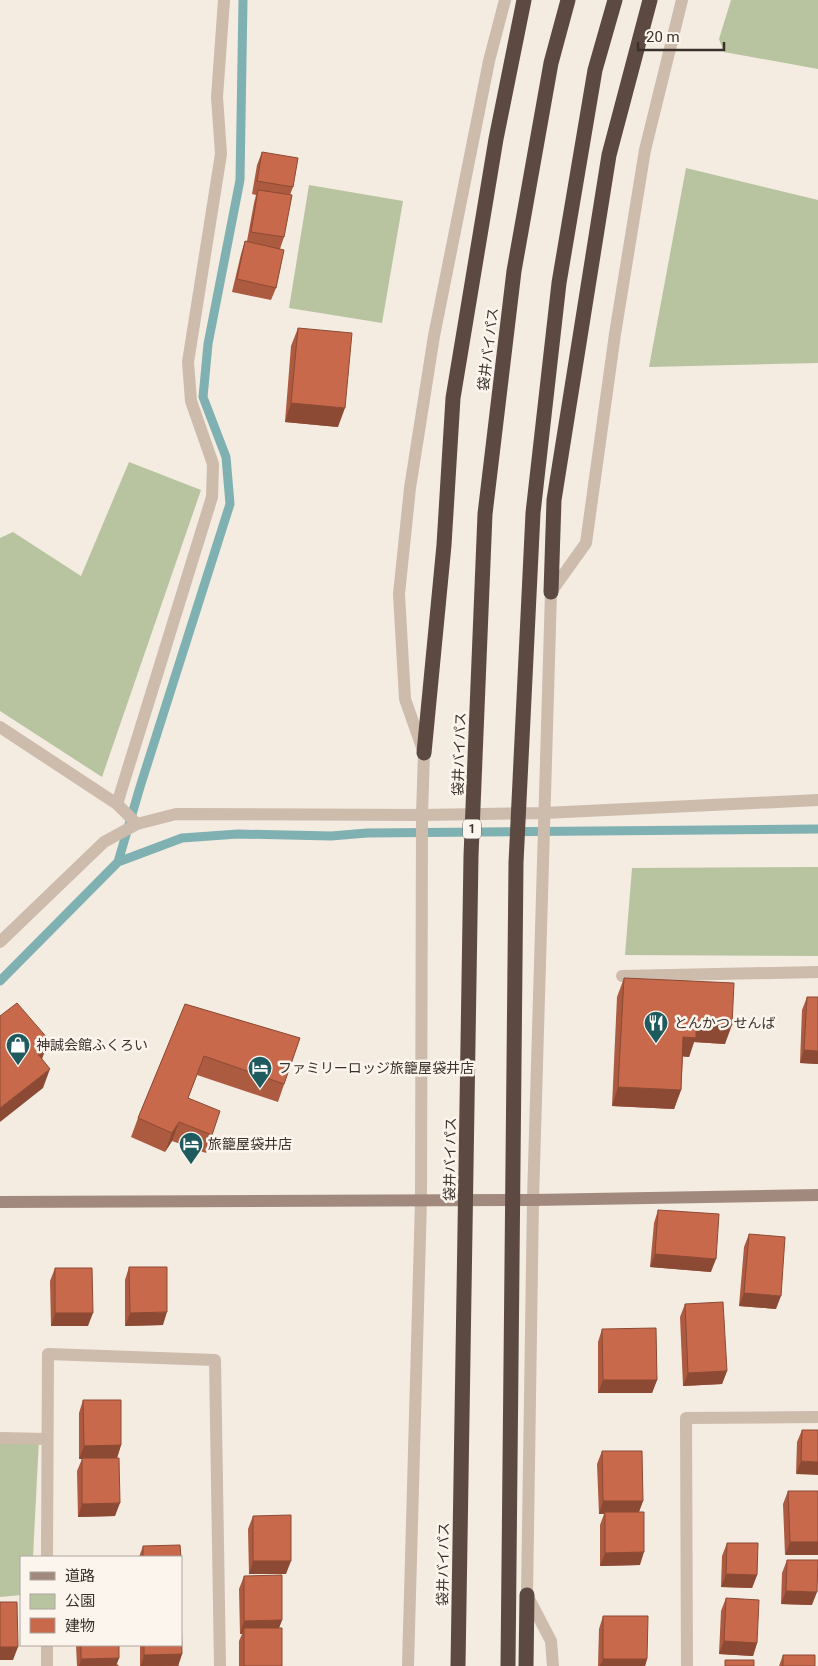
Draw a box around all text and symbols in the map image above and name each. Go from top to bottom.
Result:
scale bar [638,20,724,52]
text: 20 m [646,28,680,46]
street label: 袋井バイパス [475,306,501,392]
street label: 袋井バイパス [450,712,468,796]
road number: 1 [463,820,481,839]
restaurant icon: とんかつ せんば [643,1010,669,1044]
place label: とんかつ せんば [674,1015,775,1031]
shop icon: 神誠会館ふくろい [5,1032,31,1066]
place label: 神誠会館ふくろい [36,1037,148,1053]
hotel icon: ファミリーロッジ旅籠屋袋井店 [247,1055,273,1089]
place label: ファミリーロッジ旅籠屋袋井店 [278,1060,474,1076]
street label: 袋井バイパス [441,1117,459,1201]
hotel icon: 旅籠屋袋井店 [178,1131,204,1165]
place label: 旅籠屋袋井店 [208,1136,292,1152]
street label: 袋井バイパス [434,1522,452,1606]
legend [20,1556,182,1646]
text: 道路 [65,1567,95,1585]
text: 公園 [65,1592,95,1610]
text: 建物 [65,1617,95,1635]

